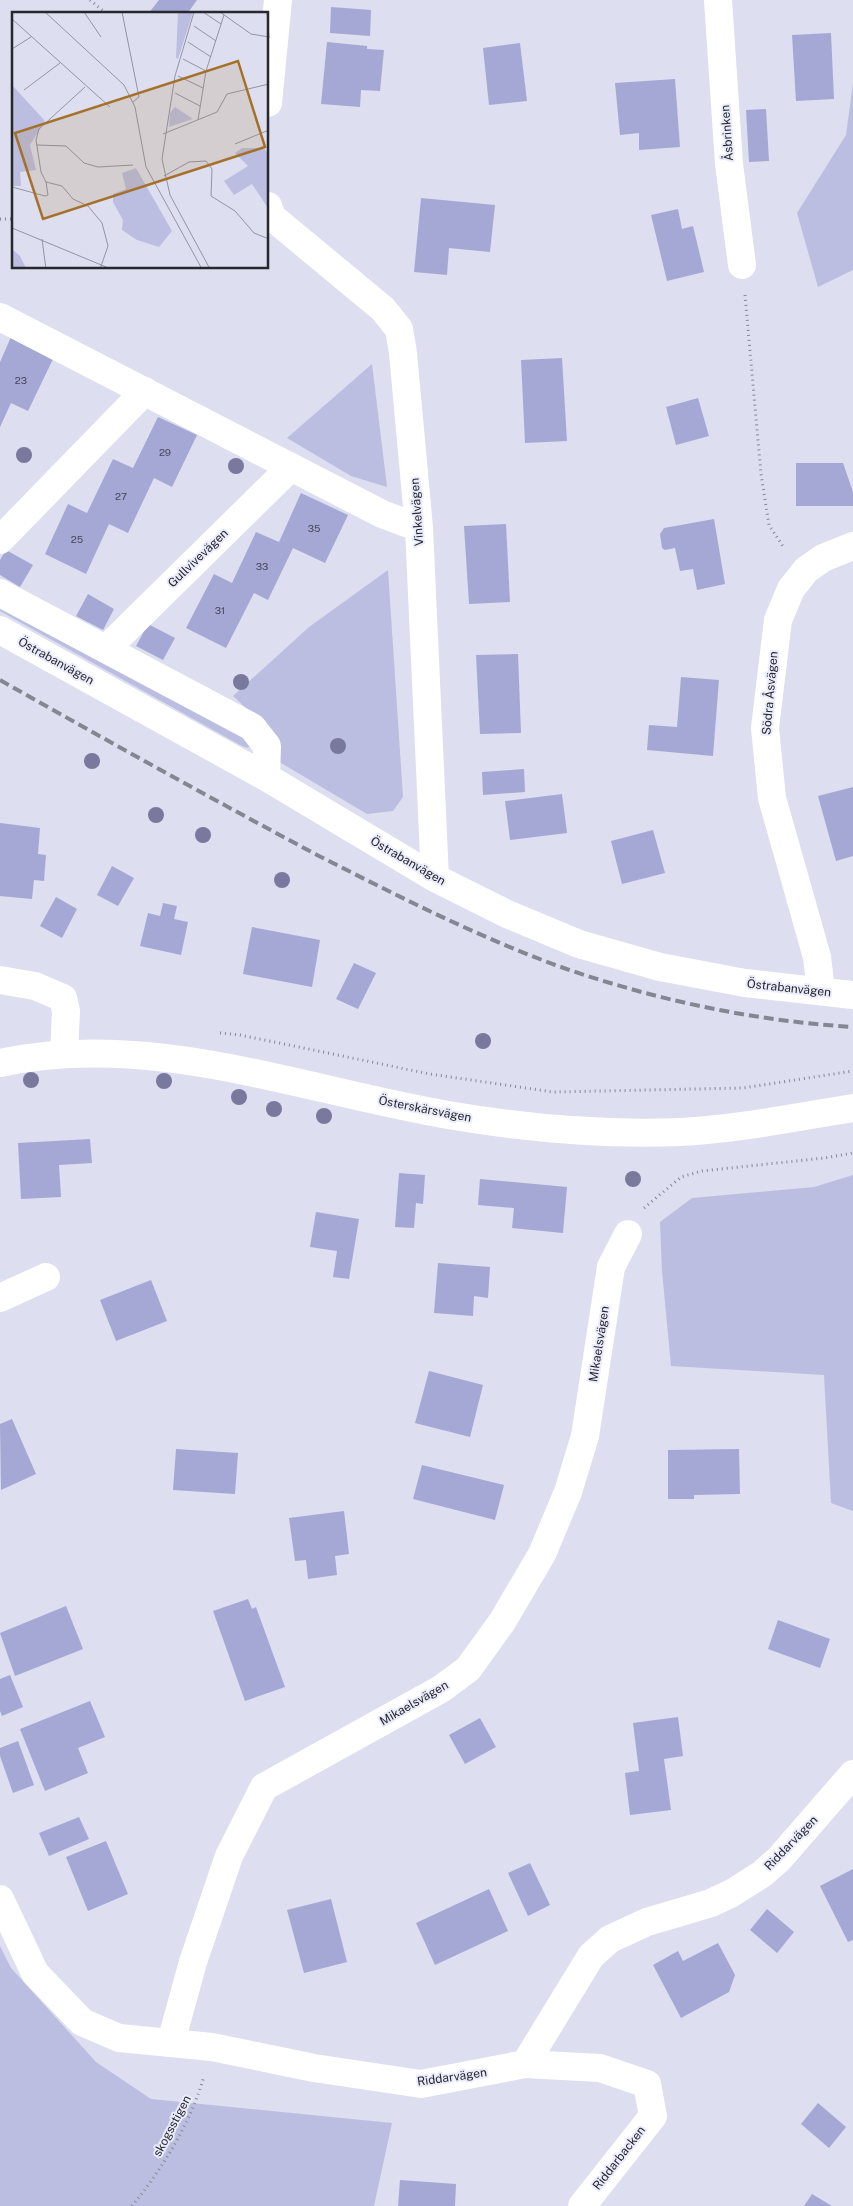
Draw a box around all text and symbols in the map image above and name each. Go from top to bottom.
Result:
inset map [12,12,269,269]
street label: Åsbrinken [718,104,736,162]
house number: 23 [15,374,27,386]
house number: 29 [159,446,171,458]
street label: Vinkelvägen [408,477,426,547]
house number: 27 [115,490,127,502]
house number: 35 [308,522,320,534]
street label: Gullvivevägen [165,526,231,590]
house number: 25 [71,533,83,545]
house number: 33 [256,560,268,572]
house number: 31 [215,604,225,616]
street label: Östrabanvägen [16,634,96,688]
street label: Södra Åsvägen [759,650,781,735]
street label: Östrabanvägen [368,834,448,888]
street label: Östrabanvägen [746,977,832,999]
street label: Österskärsvägen [377,1093,473,1125]
street label: Mikaelsvägen [586,1305,612,1383]
street label: Mikaelsvägen [377,1678,451,1728]
street label: Riddarvägen [762,1813,821,1873]
street label: Riddarvägen [416,2065,488,2089]
street label: skogsstigen [150,2093,194,2159]
street label: Riddarbacken [590,2123,648,2193]

